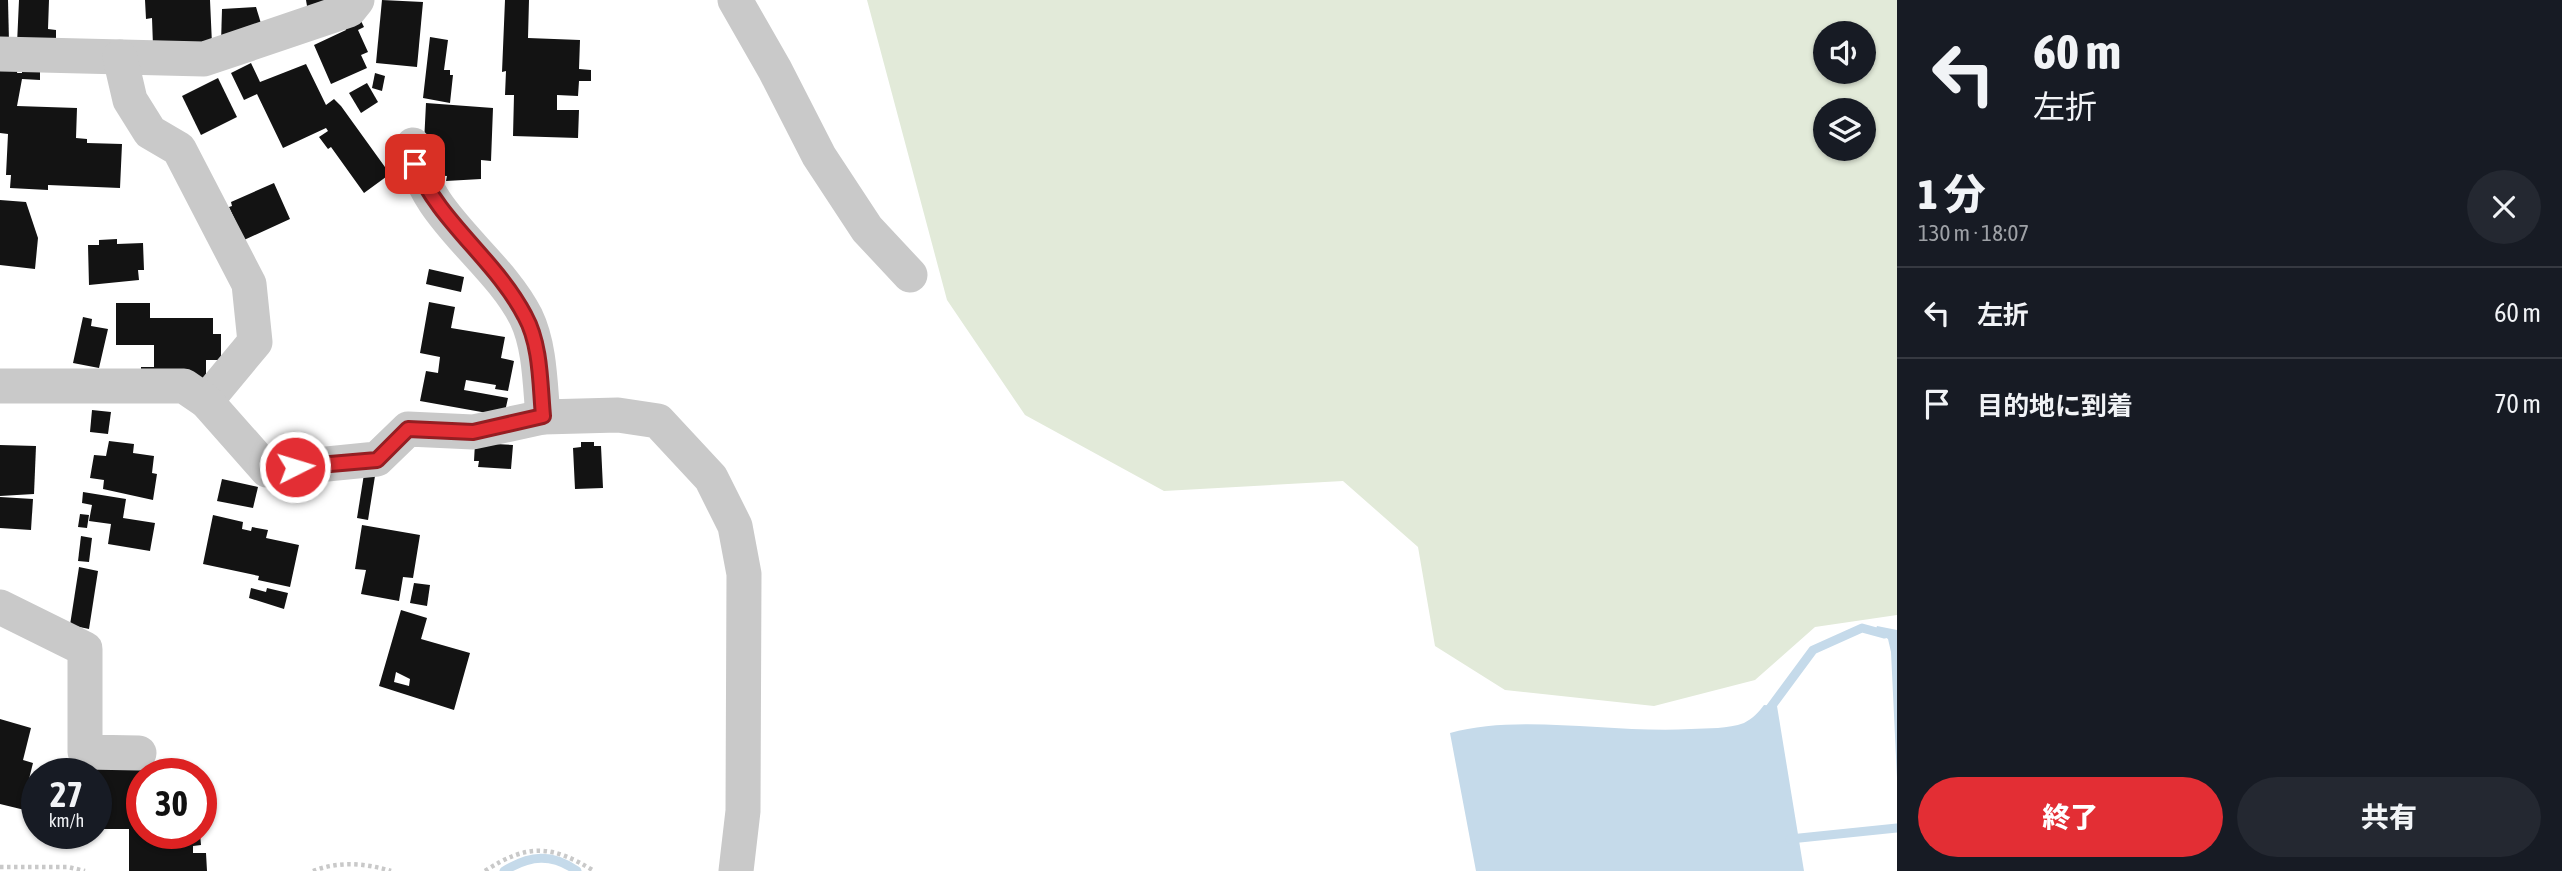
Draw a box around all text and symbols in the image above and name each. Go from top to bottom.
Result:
map controls [1813,21,1876,161]
button: sound [1813,21,1876,84]
text: 60 m [2033,23,2121,79]
icon: left [1918,28,2009,119]
text: 左折 [2033,88,2097,125]
button: layers [1813,98,1876,161]
pin [385,134,445,194]
icon: arrive [396,145,434,183]
text: 1 分 [1918,170,1986,218]
button: close [2467,170,2541,244]
text: 130 m · 18:07 [1918,220,2029,246]
icon: left [1918,294,1956,332]
text: 60 m [2494,298,2541,328]
text: 左折 [1977,300,2029,330]
icon: arrive [1918,385,1956,423]
text: 70 m [2494,389,2541,419]
text: 目的地に到着 [1977,391,2133,421]
position arrow [258,430,332,504]
speed limit sign: 30 [126,758,217,849]
text: 27 [50,774,83,814]
button: 終了 [1918,777,2223,857]
button: 共有 [2237,777,2541,857]
text: km/h [49,810,84,831]

